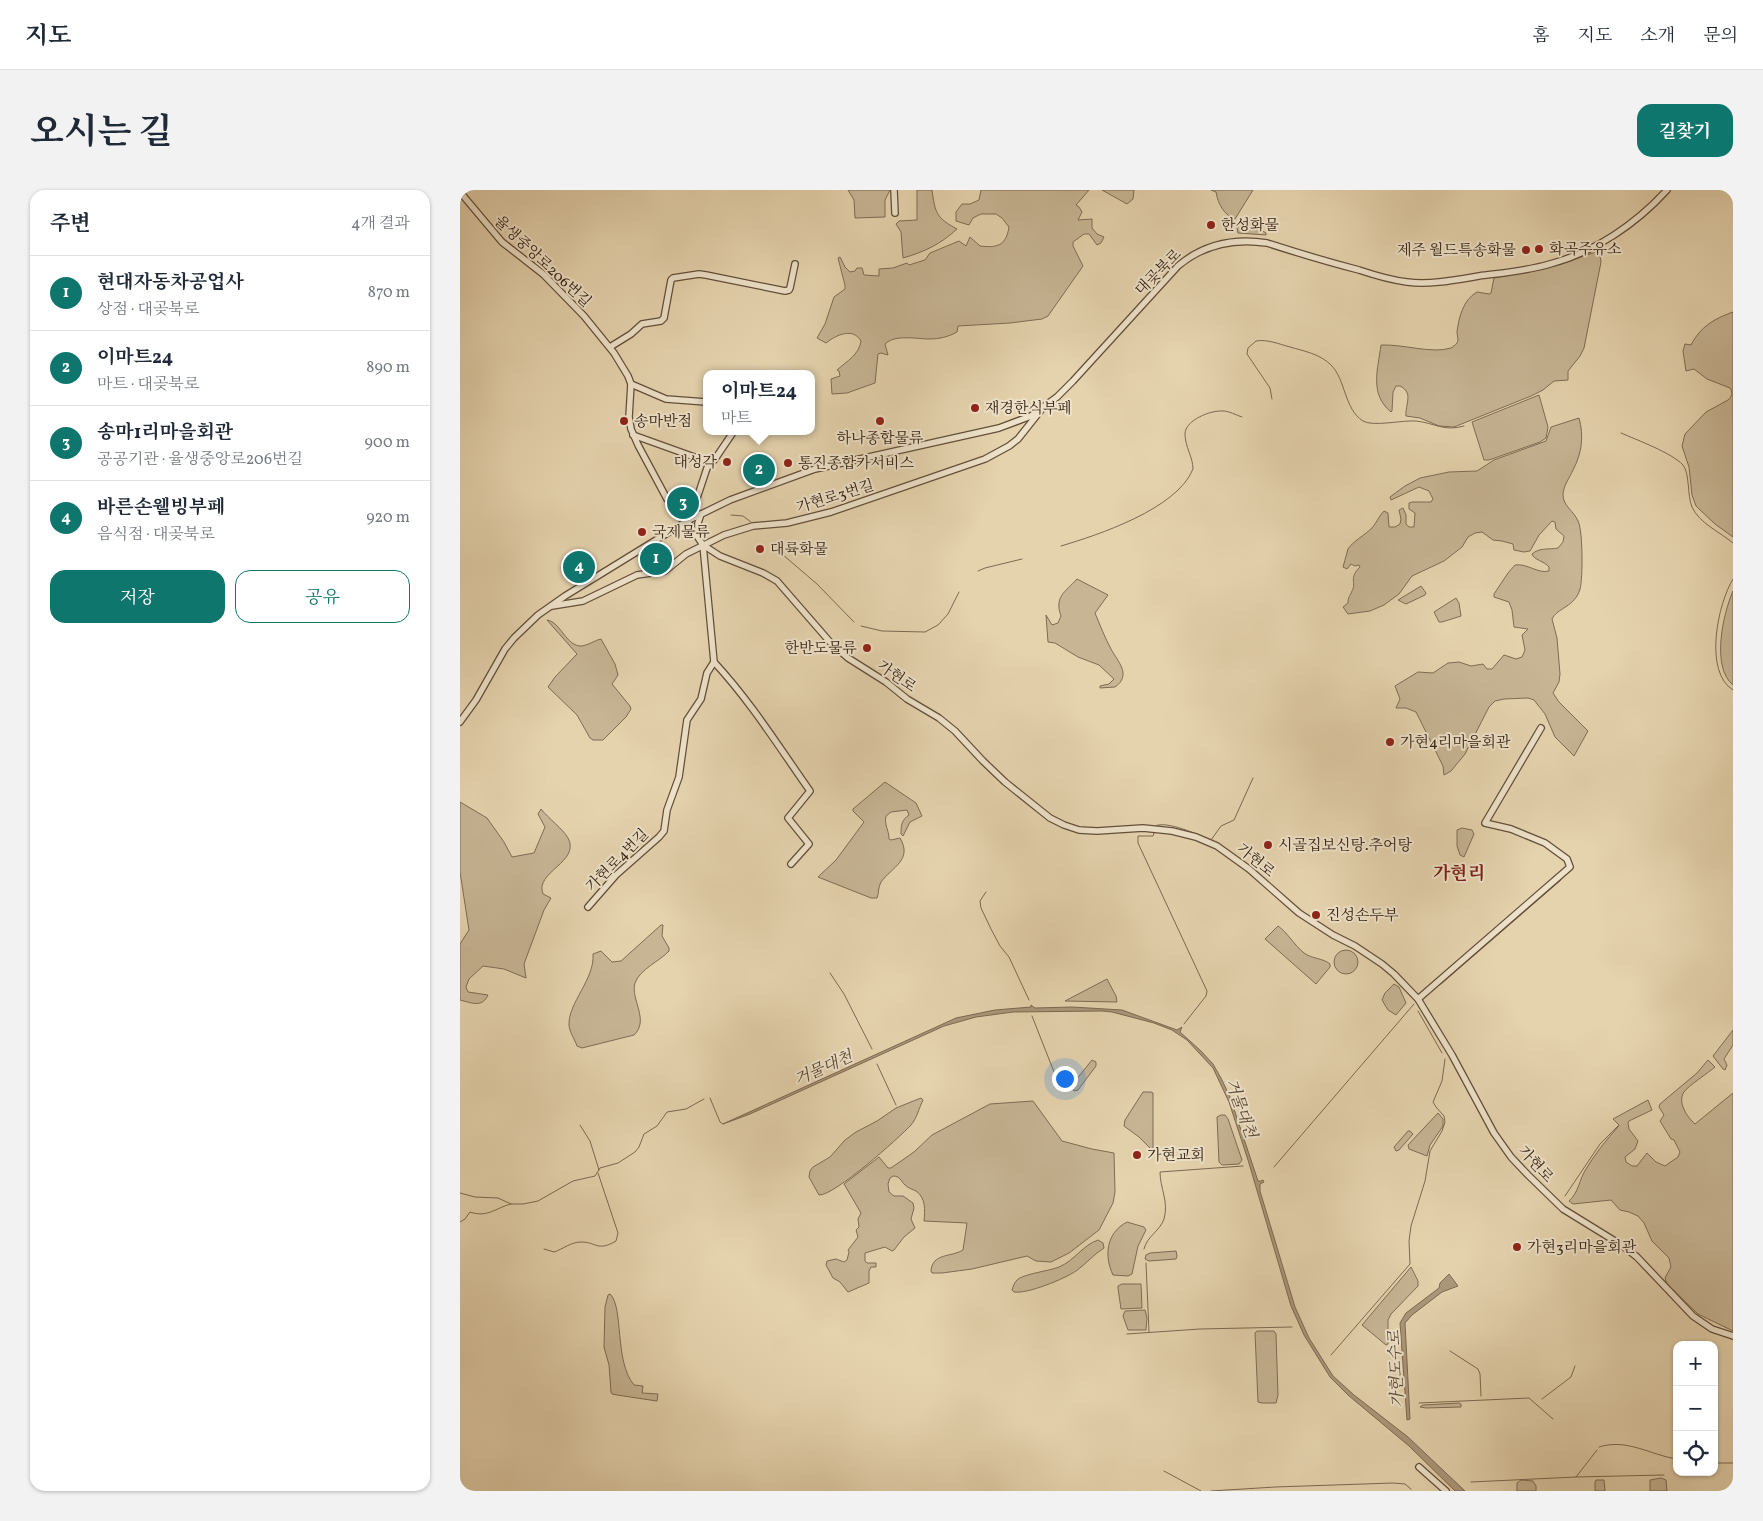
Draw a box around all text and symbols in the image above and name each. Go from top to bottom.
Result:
text: 지도 [25,20,71,54]
text: 홈 [1532,24,1550,49]
text: 지도 [1578,24,1612,49]
text: 소개 [1640,24,1675,49]
text: 문의 [1703,24,1738,49]
button: 길찾기 [1637,104,1733,157]
text: 오시는 길 [30,110,172,158]
text: 주변 [50,210,91,239]
street label: 율생중앙로206번길 [489,211,595,313]
text: 4개 결과 [351,213,410,235]
place label: 한성화물 [1221,216,1279,237]
marker: 한성화물 [1205,219,1217,231]
place label: 화곡주유소 [1549,240,1622,261]
place label: 제주 월드특송화물 [1397,241,1517,262]
marker: 화곡주유소 [1533,243,1545,255]
marker: 제주 월드특송화물 [1520,244,1532,256]
street label: 대곶북로 [1131,245,1187,301]
text: 현대자동차공업사 [97,270,244,296]
text: 1 [63,282,69,304]
text: 870 m [368,282,410,304]
text: 상점 · 대곶북로 [97,299,199,321]
text: 이마트24 [97,345,173,371]
text: 2 [62,357,70,379]
text: 890 m [366,357,410,379]
popup [703,370,815,435]
text: 마트 · 대곶북로 [97,374,199,396]
text: 이마트24 [721,379,797,405]
place label: 재경한식부페 [985,399,1072,420]
marker: 재경한식부페 [969,402,981,414]
text: 마트 [721,408,752,430]
place label: 송마반점 [634,412,692,433]
marker: 송마반점 [618,415,630,427]
marker: 하나종합물류 [874,415,886,427]
text: 송마1리마을회관 [97,420,233,446]
place label: 하나종합물류 [837,429,924,450]
text: 3 [62,432,70,454]
text: 900 m [364,432,410,454]
text: 공공기관 · 율생중앙로206번길 [97,449,303,471]
pin: 2 [743,451,775,489]
place label: 대성각 [674,453,717,474]
place label: 통진종합카서비스 [798,454,914,475]
marker: 대성각 [721,456,733,468]
marker: 통진종합카서비스 [782,457,794,469]
street label: 가현로3번길 [794,476,877,519]
pin: 3 [667,484,699,522]
text: 바른손웰빙부페 [97,495,225,521]
text: 4 [61,507,71,529]
text: 920 m [366,507,410,529]
place label: 국제물류 [652,523,710,544]
text: 음식점 · 대곶북로 [97,524,215,546]
marker: 국제물류 [636,526,648,538]
pin: 1 [640,540,672,578]
place label: 대륙화물 [770,540,828,561]
marker: 대륙화물 [754,543,766,555]
pin: 4 [563,548,595,586]
button: 저장 [50,570,225,623]
button: 공유 [235,570,410,623]
place label: 한반도물류 [785,639,858,660]
marker: 한반도물류 [861,642,873,654]
street label: 가현로 [872,656,920,699]
place label: 가현4리마을회관 [1400,733,1511,754]
marker: 가현4리마을회관 [1384,736,1396,748]
street label: 가현로4번길 [582,825,654,897]
place label: 시골집보신탕.추어탕 [1278,836,1412,857]
street label: 가현로 [1232,839,1279,883]
marker: 시골집보신탕.추어탕 [1262,839,1274,851]
district label: 가현리 [1433,862,1485,887]
place label: 진성손두부 [1326,906,1399,927]
marker: 진성손두부 [1310,909,1322,921]
water label: 거물대천 [791,1046,858,1091]
your location [1052,1066,1078,1092]
water label: 거물대천 [1219,1076,1262,1143]
street label: 가현로 [1512,1142,1558,1188]
place label: 가현교회 [1147,1146,1205,1167]
marker: 가현교회 [1131,1149,1143,1161]
place label: 가현3리마을회관 [1527,1238,1637,1259]
marker: 가현3리마을회관 [1511,1241,1523,1253]
water label: 가현도수로 [1384,1329,1410,1408]
map controls [1673,1341,1718,1476]
button: + [1673,1341,1718,1386]
button: − [1673,1386,1718,1431]
button: locate [1673,1431,1718,1476]

